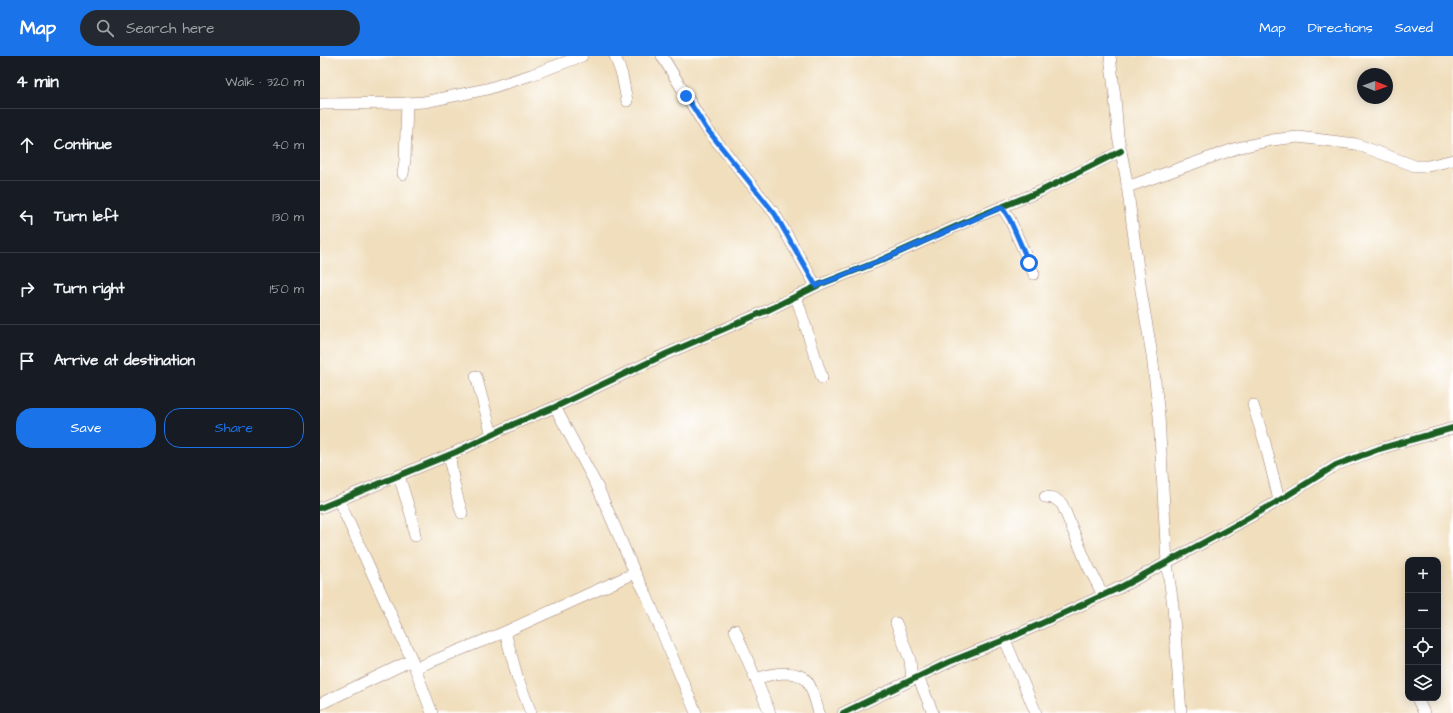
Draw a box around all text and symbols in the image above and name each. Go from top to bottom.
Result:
search box [80,10,360,46]
text: Map [20,15,56,42]
icon: search [94,17,116,39]
text: Search here [126,18,215,39]
text: Map [1259,18,1286,38]
text: Directions [1308,18,1373,38]
text: Saved [1395,18,1433,38]
north arrow [1357,68,1393,104]
text: 4 min [16,70,59,94]
text: Walk · 320 m [225,73,304,91]
route end [677,87,695,105]
icon: ahead [16,134,38,156]
text: Continue [54,134,112,155]
text: 40 m [272,136,304,154]
icon: left [16,206,38,228]
text: Turn left [54,206,118,227]
text: 130 m [272,208,304,226]
route start [1020,254,1038,272]
icon: right [16,278,38,300]
text: Turn right [54,278,125,299]
text: 150 m [270,280,304,298]
icon: arrive [16,350,38,372]
text: Arrive at destination [54,350,195,371]
button: Save [16,408,156,448]
button: Share [164,408,304,448]
map controls [1405,557,1441,701]
button: + [1405,557,1441,593]
button: − [1405,593,1441,629]
button: locate [1405,629,1441,665]
button: layers [1405,665,1441,701]

